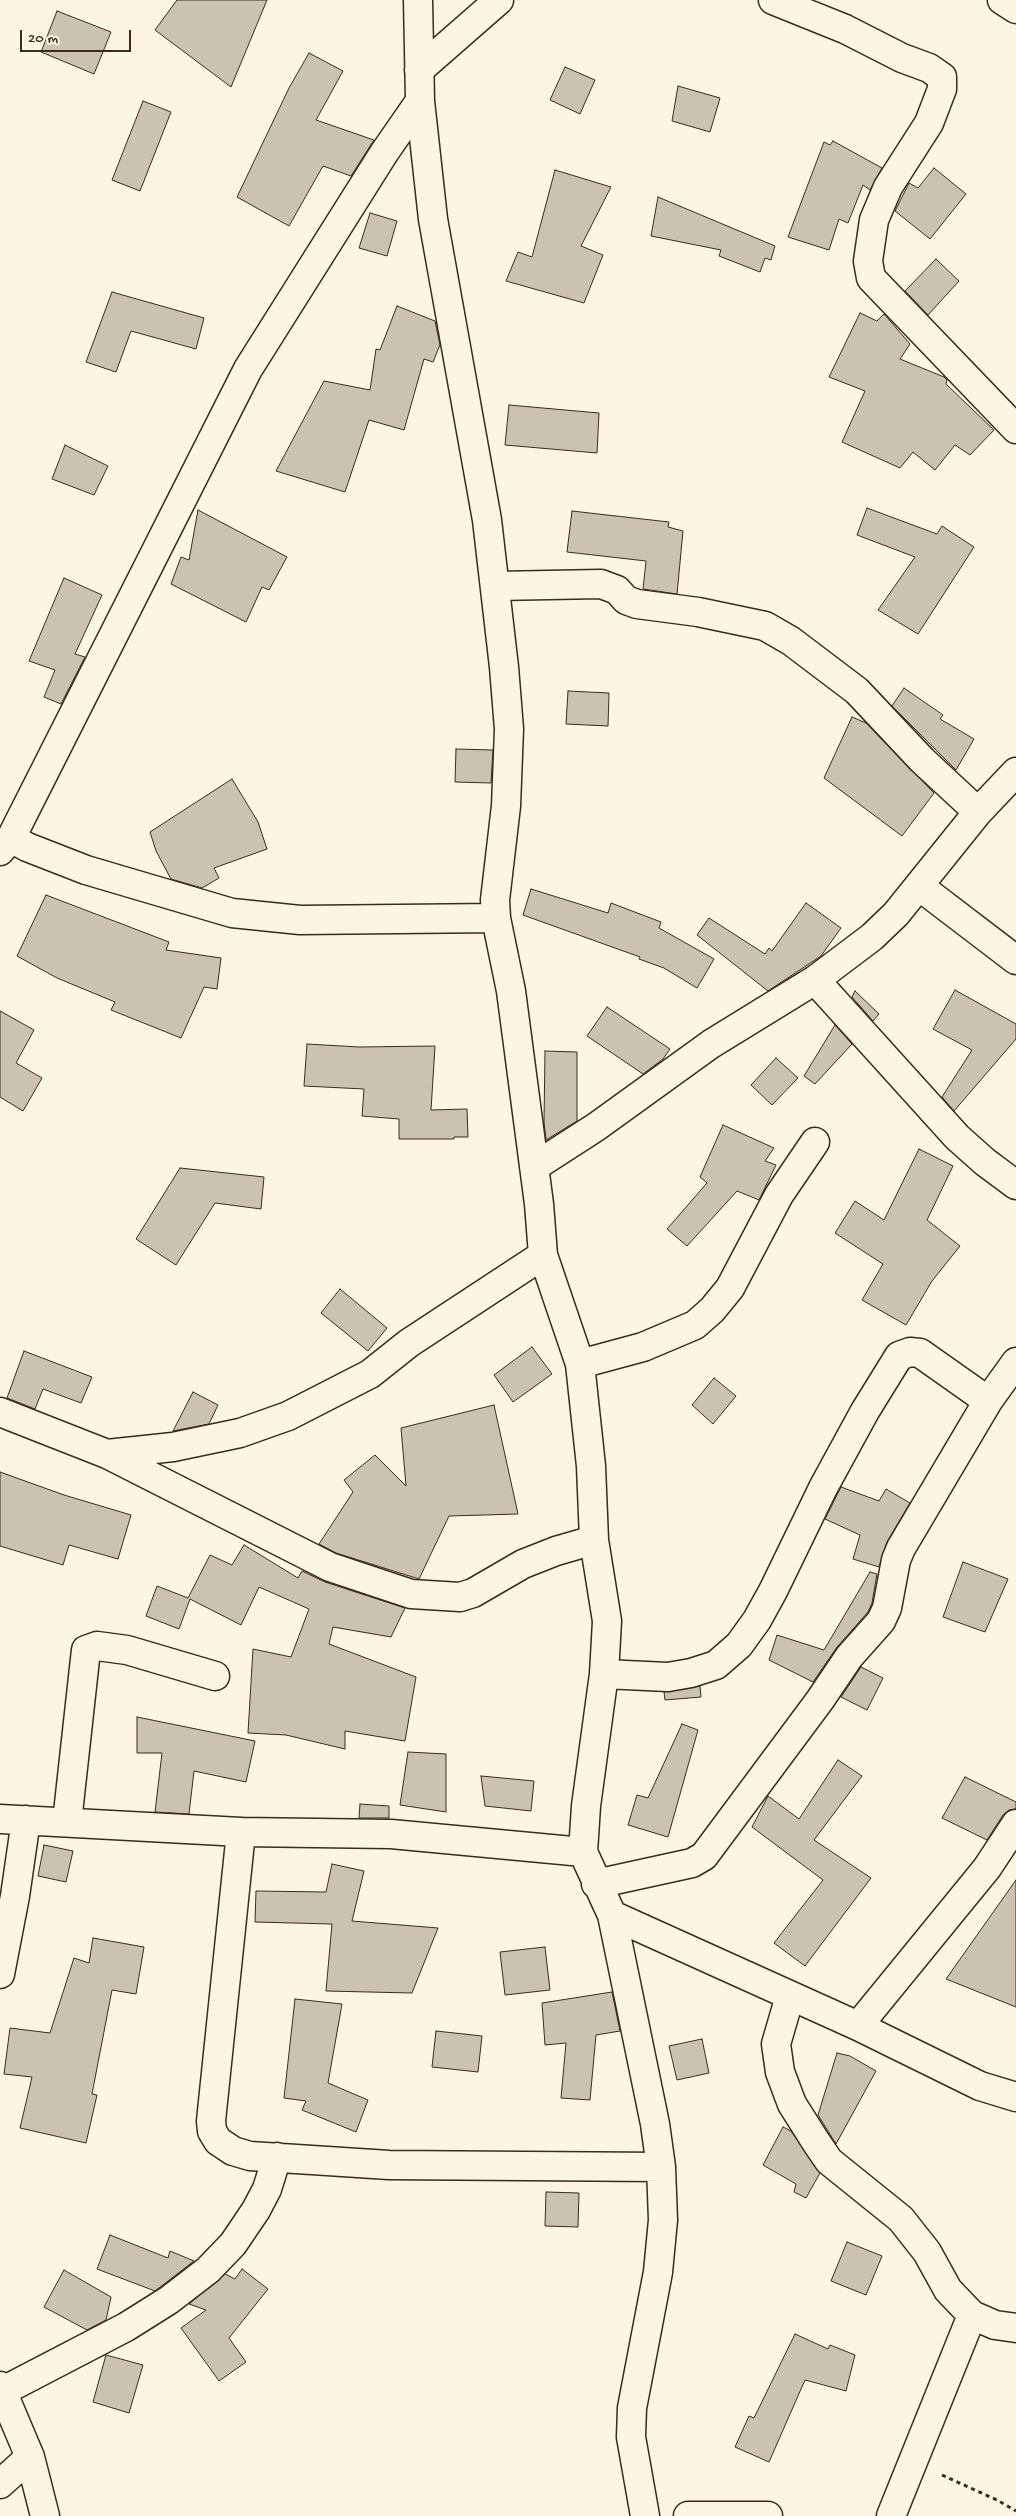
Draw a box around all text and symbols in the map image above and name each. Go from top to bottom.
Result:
scale bar [22,20,134,52]
text: 20 m [28,30,58,48]

